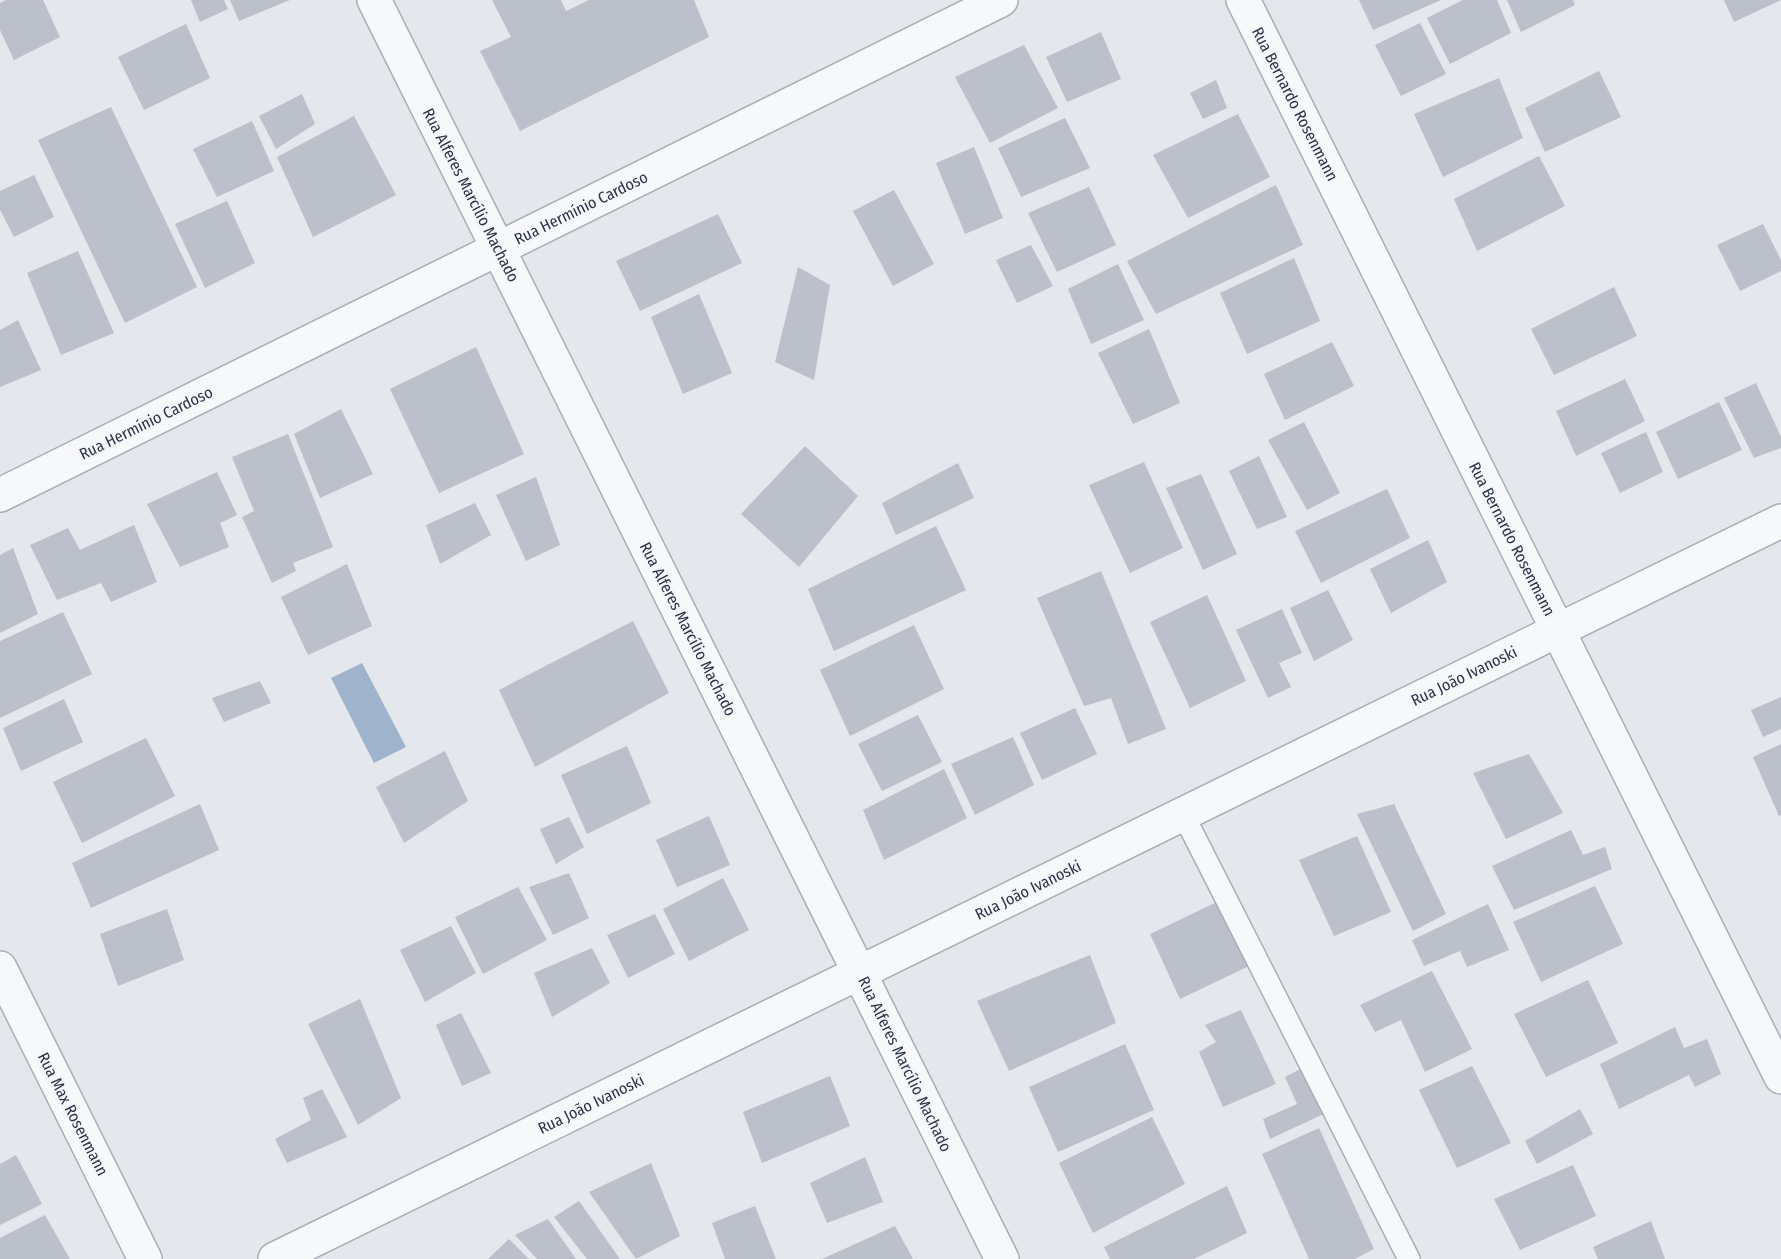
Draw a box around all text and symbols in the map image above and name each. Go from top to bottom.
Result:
street label: Rua Bernardo Rosenmann [1248,24,1342,184]
street label: Rua Alferes Marcílio Machado [419,105,523,285]
street label: Rua Hermínio Cardoso [511,167,651,249]
street label: Rua Hermínio Cardoso [76,382,216,464]
street label: Rua Bernardo Rosenmann [1465,459,1559,619]
street label: Rua Alferes Marcílio Machado [636,539,740,719]
street label: Rua João Ivanoski [1408,642,1520,710]
street label: Rua João Ivanoski [972,856,1084,924]
street label: Rua Alferes Marcílio Machado [854,973,956,1155]
street label: Rua Max Rosenmann [34,1049,112,1179]
street label: Rua João Ivanoski [535,1070,647,1138]

